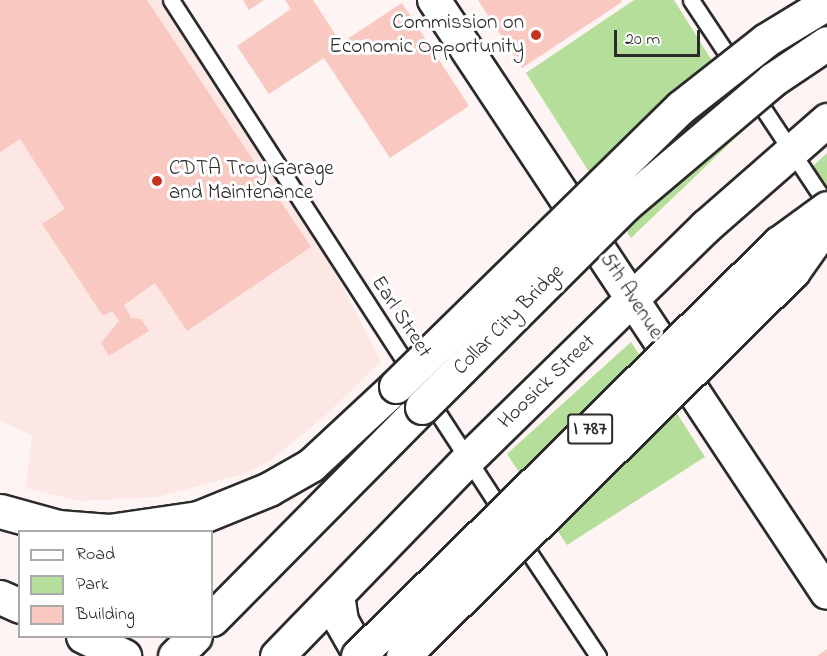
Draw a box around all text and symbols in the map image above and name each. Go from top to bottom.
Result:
place label: Commission on Economic Opportunity [329,10,524,60]
scale bar [617,18,702,56]
text: 20 m [625,27,660,53]
marker: Commission on Economic Opportunity [529,28,543,42]
place label: CDTA Troy Garage and Maintenance [169,156,334,206]
marker: CDTA Troy Garage and Maintenance [150,174,164,188]
street label: 5th Avenue [594,248,668,344]
street label: Collar City Bridge [448,259,570,381]
street label: Earl Street [365,271,437,363]
street label: Hoosick Street [493,329,601,435]
road number: I 787 [566,412,614,446]
legend [18,530,213,638]
text: Road [76,542,115,568]
text: Park [76,572,109,598]
text: Building [76,602,135,628]

